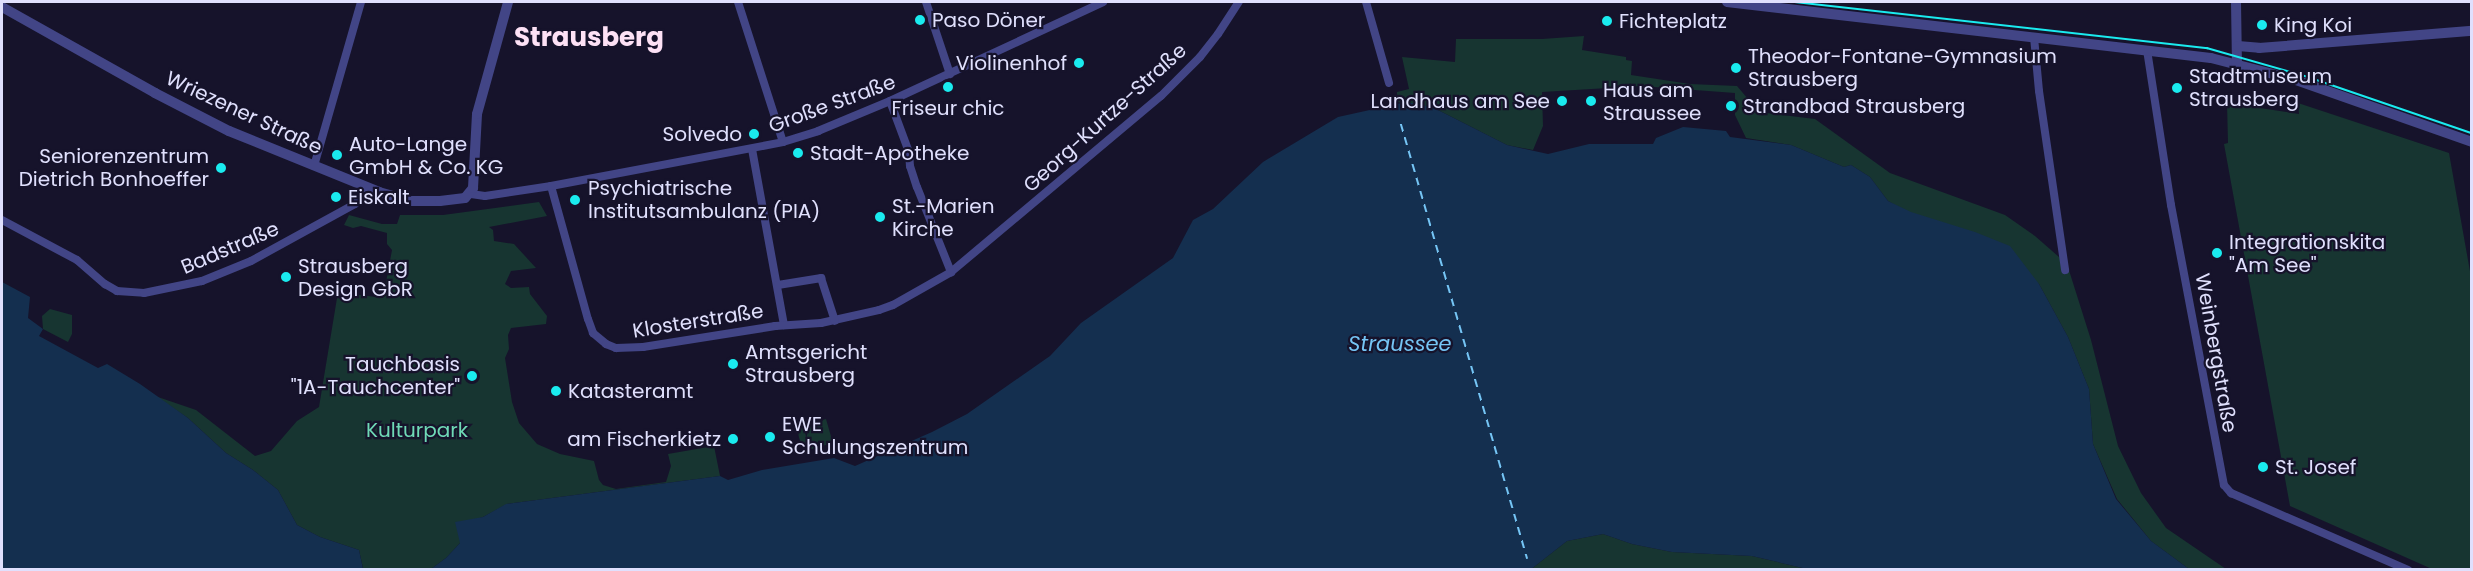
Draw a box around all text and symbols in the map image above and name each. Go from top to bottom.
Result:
place label: Paso Döner [932,8,1045,32]
place label: Fichteplatz [1619,9,1727,33]
marker: Paso Döner [913,13,927,27]
place label: King Koi [2274,13,2352,37]
marker: Fichteplatz [1600,14,1614,28]
marker: King Koi [2255,18,2269,32]
district label: Strausberg [514,22,664,54]
street label: Georg-Kurtze-Straße [1019,39,1191,197]
place label: Theodor-Fontane-Gymnasium Strausberg [1748,45,2057,92]
place label: Violinenhof [956,51,1067,75]
marker: Violinenhof [1072,56,1086,70]
marker: Theodor-Fontane-Gymnasium Strausberg [1729,61,1743,75]
place label: Stadtmuseum Strausberg [2189,64,2332,111]
street label: Wriezener Straße [162,66,326,160]
street label: Große Straße [765,70,899,138]
place label: Haus am Straussee [1603,78,1701,125]
marker: Friseur chic [941,80,955,94]
marker: Stadtmuseum Strausberg [2170,81,2184,95]
place label: Landhaus am See [1371,89,1550,113]
marker: Landhaus am See [1555,94,1569,108]
marker: Haus am Straussee [1584,94,1598,108]
place label: Strandbad Strausberg [1743,94,1965,118]
place label: Friseur chic [892,96,1004,120]
marker: Strandbad Strausberg [1724,99,1738,113]
place label: Solvedo [663,122,742,146]
marker: Solvedo [747,127,761,141]
place label: Auto-Lange GmbH & Co. KG [349,132,503,179]
place label: Stadt-Apotheke [810,141,969,165]
place label: Seniorenzentrum Dietrich Bonhoeffer [19,144,209,191]
marker: Stadt-Apotheke [791,146,805,160]
marker: Auto-Lange GmbH & Co. KG [330,148,344,162]
marker: Seniorenzentrum Dietrich Bonhoeffer [214,161,228,175]
place label: Psychiatrische Institutsambulanz (PIA) [588,176,820,223]
place label: Eiskalt [348,185,410,209]
marker: Eiskalt [329,190,343,204]
marker: Psychiatrische Institutsambulanz (PIA) [566,191,584,209]
place label: St.-Marien Kirche [892,194,995,241]
marker: St.-Marien Kirche [873,210,887,224]
street label: Badstraße [177,217,283,279]
place label: Integrationskita "Am See" [2229,230,2385,277]
marker: Integrationskita "Am See" [2210,246,2224,260]
place label: Strausberg Design GbR [298,254,413,301]
marker: Strausberg Design GbR [279,270,293,284]
street label: Weinbergstraße [2190,272,2242,434]
street label: Klosterstraße [631,299,765,343]
water label: Straussee [1348,331,1452,357]
place label: Amtsgericht Strausberg [745,340,867,387]
place label: Tauchbasis "1A-Tauchcenter" [291,352,460,399]
marker: Amtsgericht Strausberg [726,357,740,371]
marker: Tauchbasis "1A-Tauchcenter" [465,369,479,383]
place label: Katasteramt [568,379,693,403]
marker: Katasteramt [549,384,563,398]
place label: EWE Schulungszentrum [782,413,968,460]
park label: Kulturpark [366,418,468,442]
place label: am Fischerkietz [567,427,721,451]
marker: EWE Schulungszentrum [763,430,777,444]
marker: am Fischerkietz [726,432,740,446]
place label: St. Josef [2275,455,2356,479]
marker: St. Josef [2256,460,2270,474]

